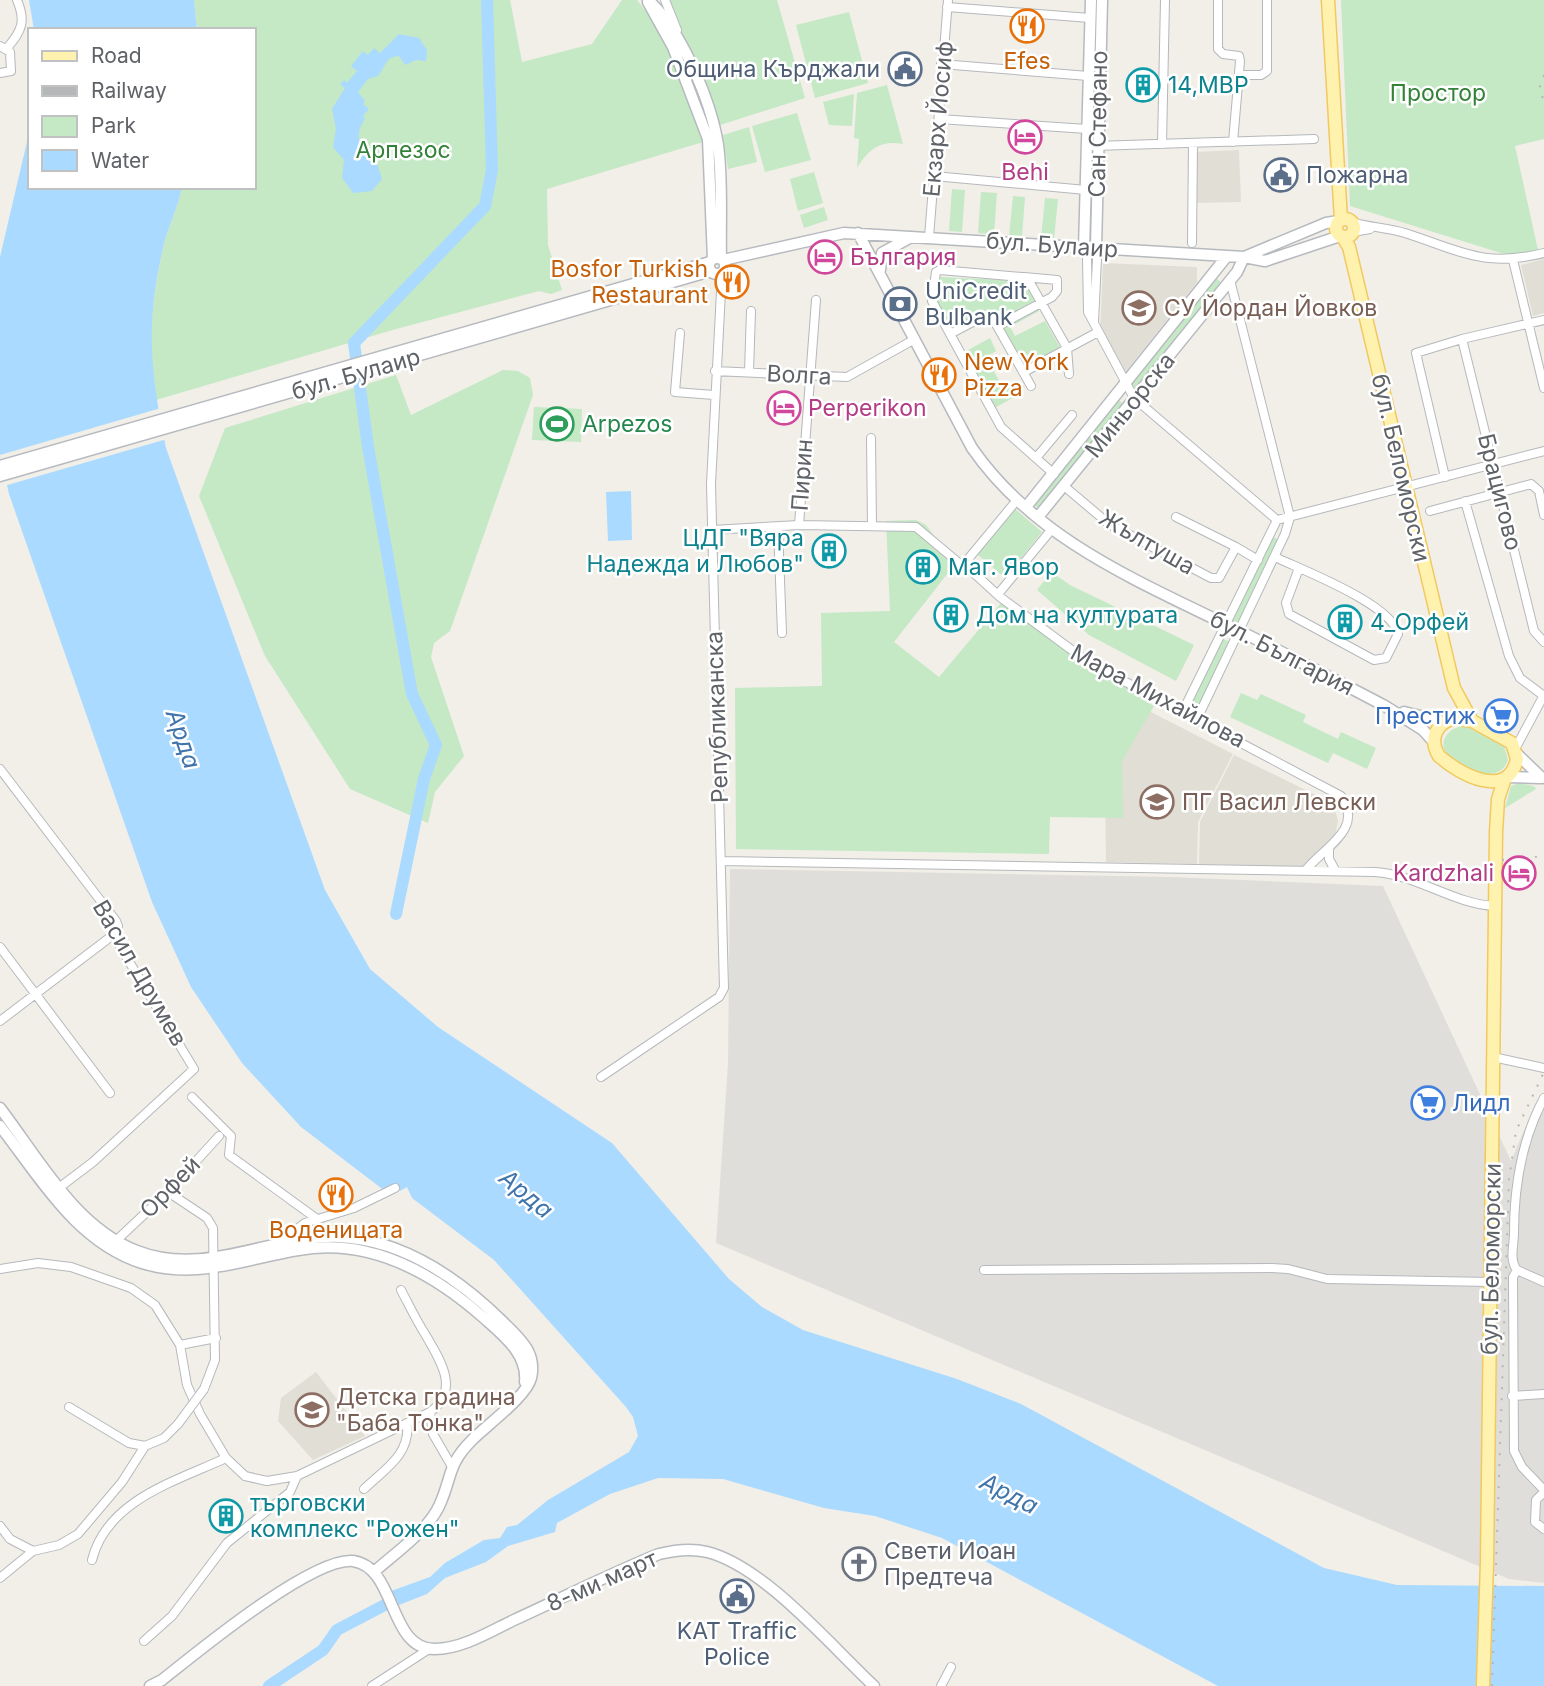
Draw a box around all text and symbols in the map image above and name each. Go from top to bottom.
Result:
restaurant icon: Efes [1008,7,1046,45]
legend [28,28,256,189]
street label: Екзарх Йосиф [917,40,959,198]
text: Road [91,43,142,68]
place label: Efes [1003,47,1051,75]
public building icon: Община Кърджали [886,50,924,88]
street label: Сан Стефано [1083,50,1113,198]
place label: Община Кърджали [666,55,880,83]
building icon: 14,МВР [1124,66,1162,104]
place label: 14,МВР [1168,71,1249,99]
text: Railway [91,78,167,103]
park label: Простор [1390,79,1486,107]
text: Park [91,113,136,138]
hotel icon: Behi [1006,118,1044,156]
park label: Арпезос [355,136,451,164]
text: Water [91,148,149,173]
public building icon: Пожарна [1262,156,1300,194]
place label: Behi [1001,158,1049,186]
place label: Пожарна [1306,161,1409,189]
street label: бул. Булаир [985,226,1119,264]
hotel icon: България [806,238,844,276]
place label: България [850,243,956,271]
place label: Bosfor Turkish Restaurant [551,255,708,309]
restaurant icon: Bosfor Turkish Restaurant [713,263,751,301]
place label: UniCredit Bulbank [925,277,1027,331]
bank icon: UniCredit Bulbank [881,285,919,323]
school or university icon: СУ Йордан Йовков [1120,289,1158,327]
place label: СУ Йордан Йовков [1164,294,1377,322]
street label: бул. Булаир [289,342,423,406]
street label: Миньорска [1079,347,1181,463]
place label: New York Pizza [964,348,1069,402]
restaurant icon: New York Pizza [920,356,958,394]
street label: Волга [766,359,832,391]
street label: бул. Беломорски [1366,371,1436,565]
hotel icon: Perperikon [765,389,803,427]
place label: Perperikon [808,394,927,422]
sports icon: Arpezos [538,405,576,443]
place label: Arpezos [582,410,672,438]
street label: Брацигово [1472,431,1528,553]
street label: Пирин [786,438,818,512]
street label: Жълтуша [1094,503,1200,581]
place label: ЦДГ "Вяра Надежда и Любов" [586,524,804,578]
building icon: ЦДГ "Вяра Надежда и Любов" [810,532,848,570]
building icon: Маг. Явор [904,548,942,586]
place label: Маг. Явор [948,553,1059,581]
building icon: Дом на културата [932,596,970,634]
place label: Дом на културата [976,601,1178,629]
building icon: 4_Орфей [1326,603,1364,641]
street label: бул. България [1205,605,1359,701]
place label: 4_Орфей [1370,608,1469,636]
street label: Републиканска [700,631,734,803]
street label: Мара Михайлова [1066,638,1250,754]
supermarket icon: Престиж [1482,697,1520,735]
place label: Престиж [1375,702,1476,730]
water label: Арда [159,704,207,772]
school or university icon: ПГ Васил Левски [1138,783,1176,821]
place label: ПГ Васил Левски [1182,788,1376,816]
hotel icon: Kardzhali [1500,854,1538,892]
place label: Kardzhali [1393,859,1494,887]
street label: Васил Друмев [87,895,193,1051]
supermarket icon: Лидл [1409,1084,1447,1122]
place label: Лидл [1452,1089,1510,1117]
street label: Орфей [134,1150,206,1224]
water label: Арда [493,1162,559,1224]
street label: бул. Беломорски [1475,1163,1507,1355]
restaurant icon: Воденицата [317,1176,355,1214]
place label: Воденицата [269,1216,403,1244]
place label: Детска градина "Баба Тонка" [336,1383,516,1437]
school or university icon: Детска градина "Баба Тонка" [293,1391,331,1429]
water label: Арда [975,1466,1043,1520]
place label: търговски комплекс "Рожен" [250,1489,460,1543]
building icon: търговски комплекс "Рожен" [207,1497,245,1535]
place label: Свети Иоан Предтеча [884,1537,1016,1591]
street label: 8-ми март [542,1544,662,1618]
church icon: Свети Иоан Предтеча [840,1545,878,1583]
public building icon: KAT Traffic Police [718,1577,756,1615]
place label: KAT Traffic Police [677,1617,797,1671]

